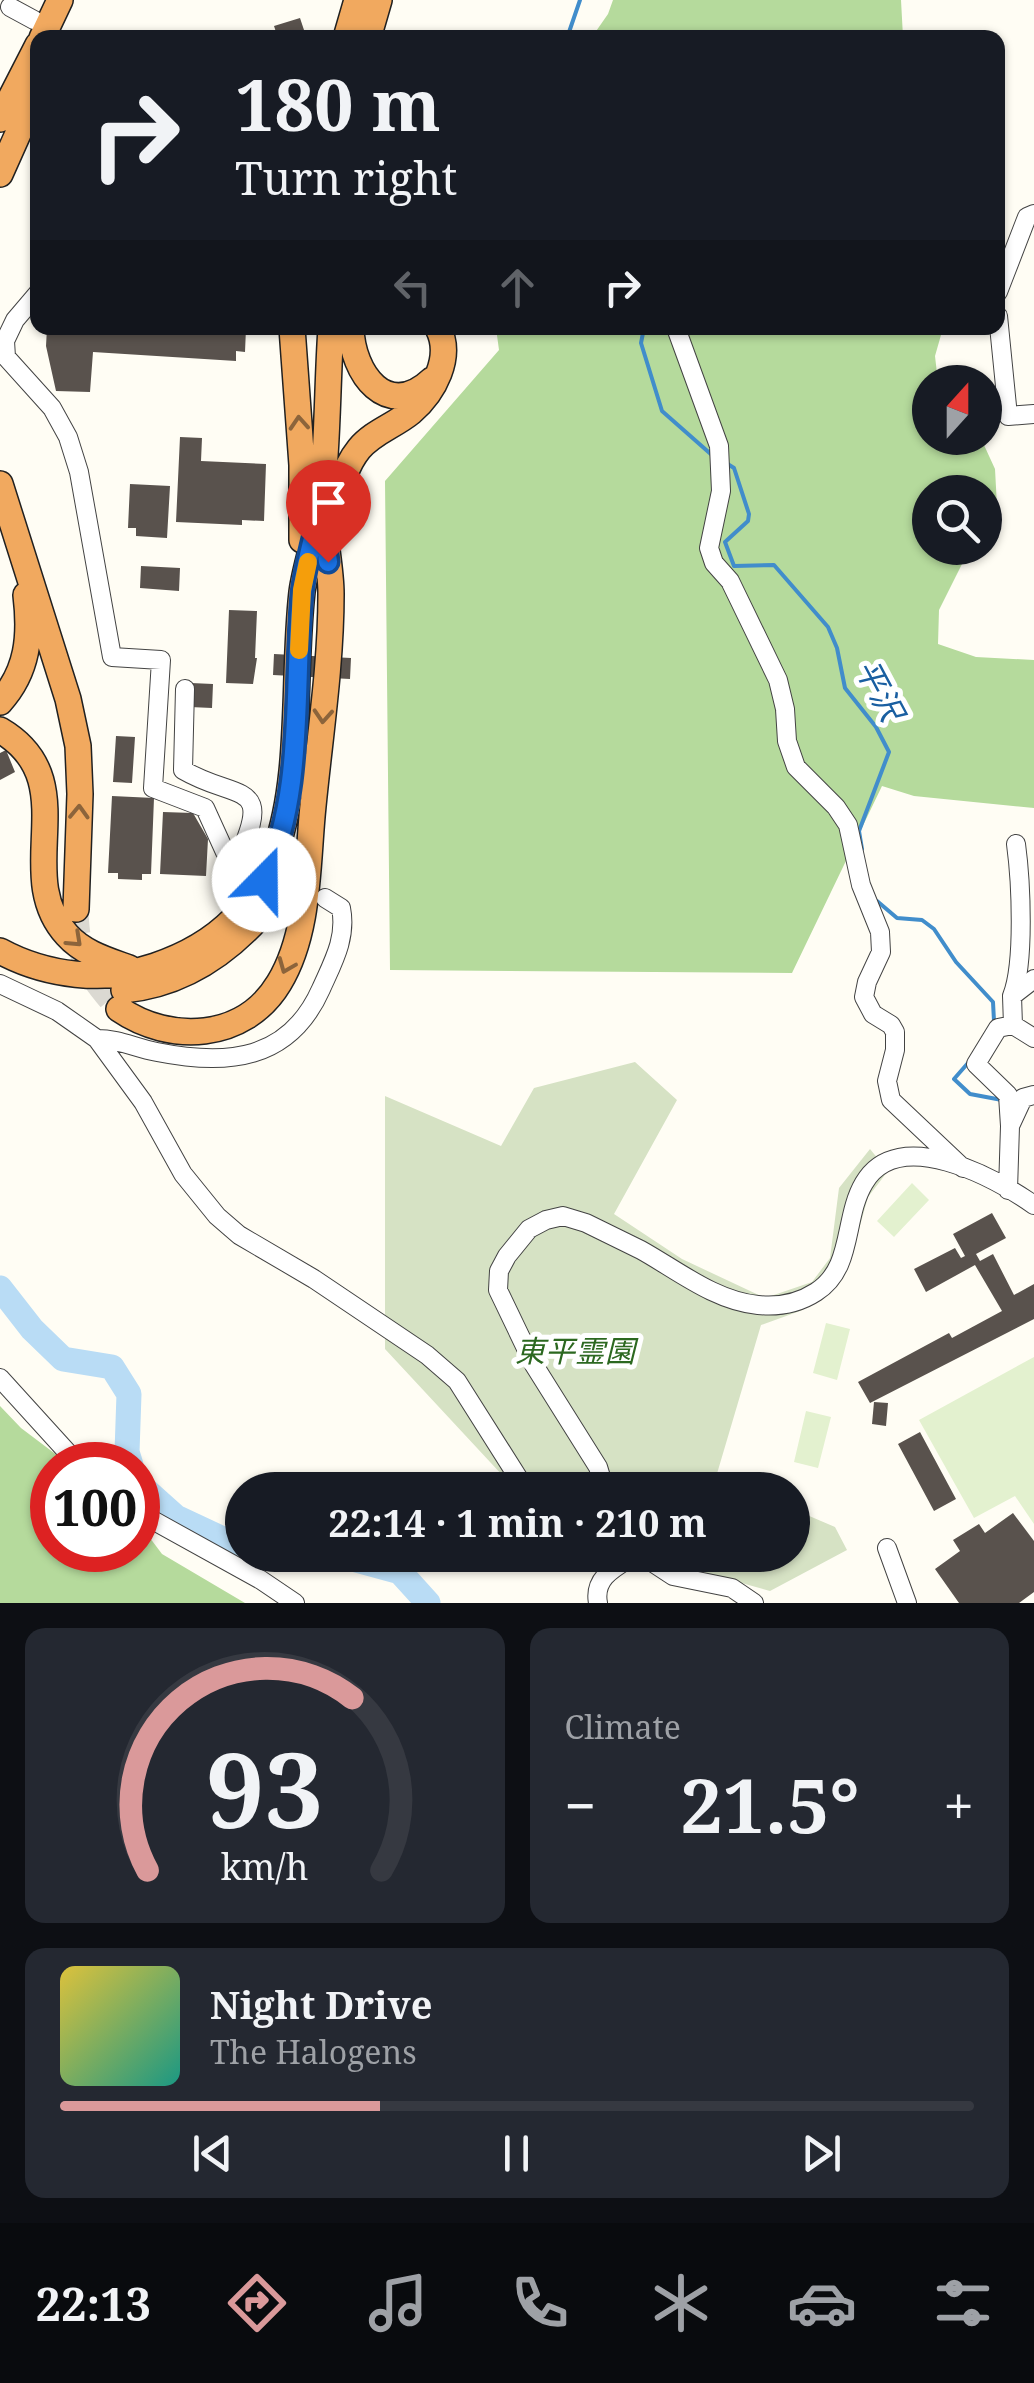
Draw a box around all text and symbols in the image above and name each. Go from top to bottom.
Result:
text: 180 m [235,56,441,152]
icon: right [70,70,200,200]
text: Turn right [235,147,457,208]
icon: left [385,260,440,315]
icon: ahead [490,260,545,315]
icon: right [595,260,650,315]
north arrow [912,365,1002,455]
map controls [912,365,1002,565]
one-way arrow [289,414,310,430]
pin [286,460,371,563]
icon: arrive [301,475,356,530]
button: search [912,475,1002,565]
water label: 平沢 [846,651,916,731]
one-way arrow [313,709,335,725]
one-way arrow [69,803,90,819]
position arrow [212,828,316,932]
one-way arrow [63,928,82,946]
one-way arrow [277,956,297,974]
park label: 東平霊園 [515,1330,639,1371]
speed limit sign: 100 [30,1442,160,1572]
text: 22:14 · 1 min · 210 m [328,1496,707,1548]
text: Climate [565,1705,681,1748]
text: 93 [206,1717,324,1858]
text: 21.5° [680,1753,859,1855]
text: − [565,1767,596,1842]
text: + [943,1767,974,1842]
text: km/h [221,1842,309,1890]
text: Night Drive [210,1978,432,2030]
text: The Halogens [210,2030,417,2073]
icon: previous [185,2126,240,2181]
icon: pause [489,2126,544,2181]
icon: next [794,2126,849,2181]
icon: directions [222,2268,292,2338]
icon: music [363,2268,433,2338]
icon: phone [505,2268,575,2338]
icon: climate [646,2268,716,2338]
icon: car [787,2268,857,2338]
icon: filters [928,2268,998,2338]
text: 22:13 [36,2273,151,2334]

